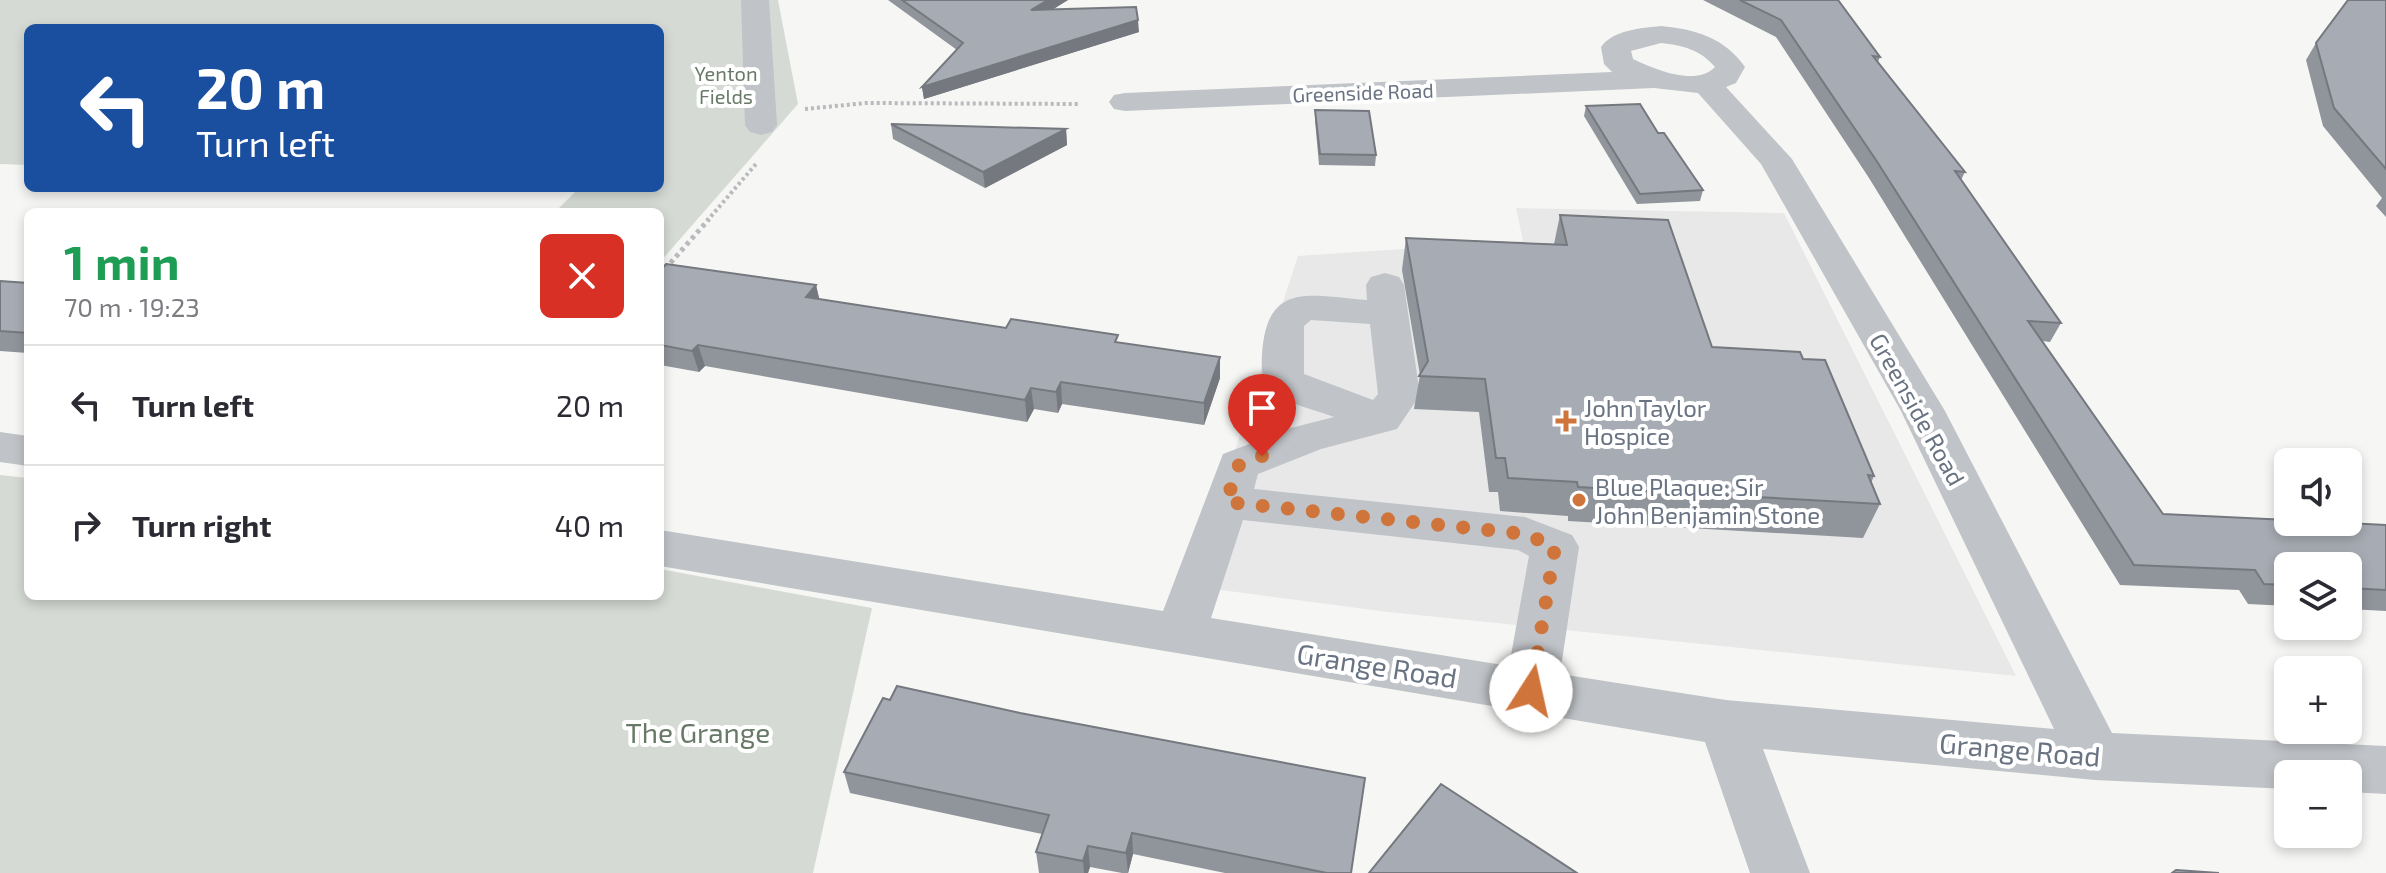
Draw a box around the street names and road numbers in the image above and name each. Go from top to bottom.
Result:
street label: Greenside Road [1292,78,1434,106]
street label: Greenside Road [1864,328,1972,490]
street label: Grange Road [1294,636,1460,694]
street label: Grange Road [1938,725,2102,773]

